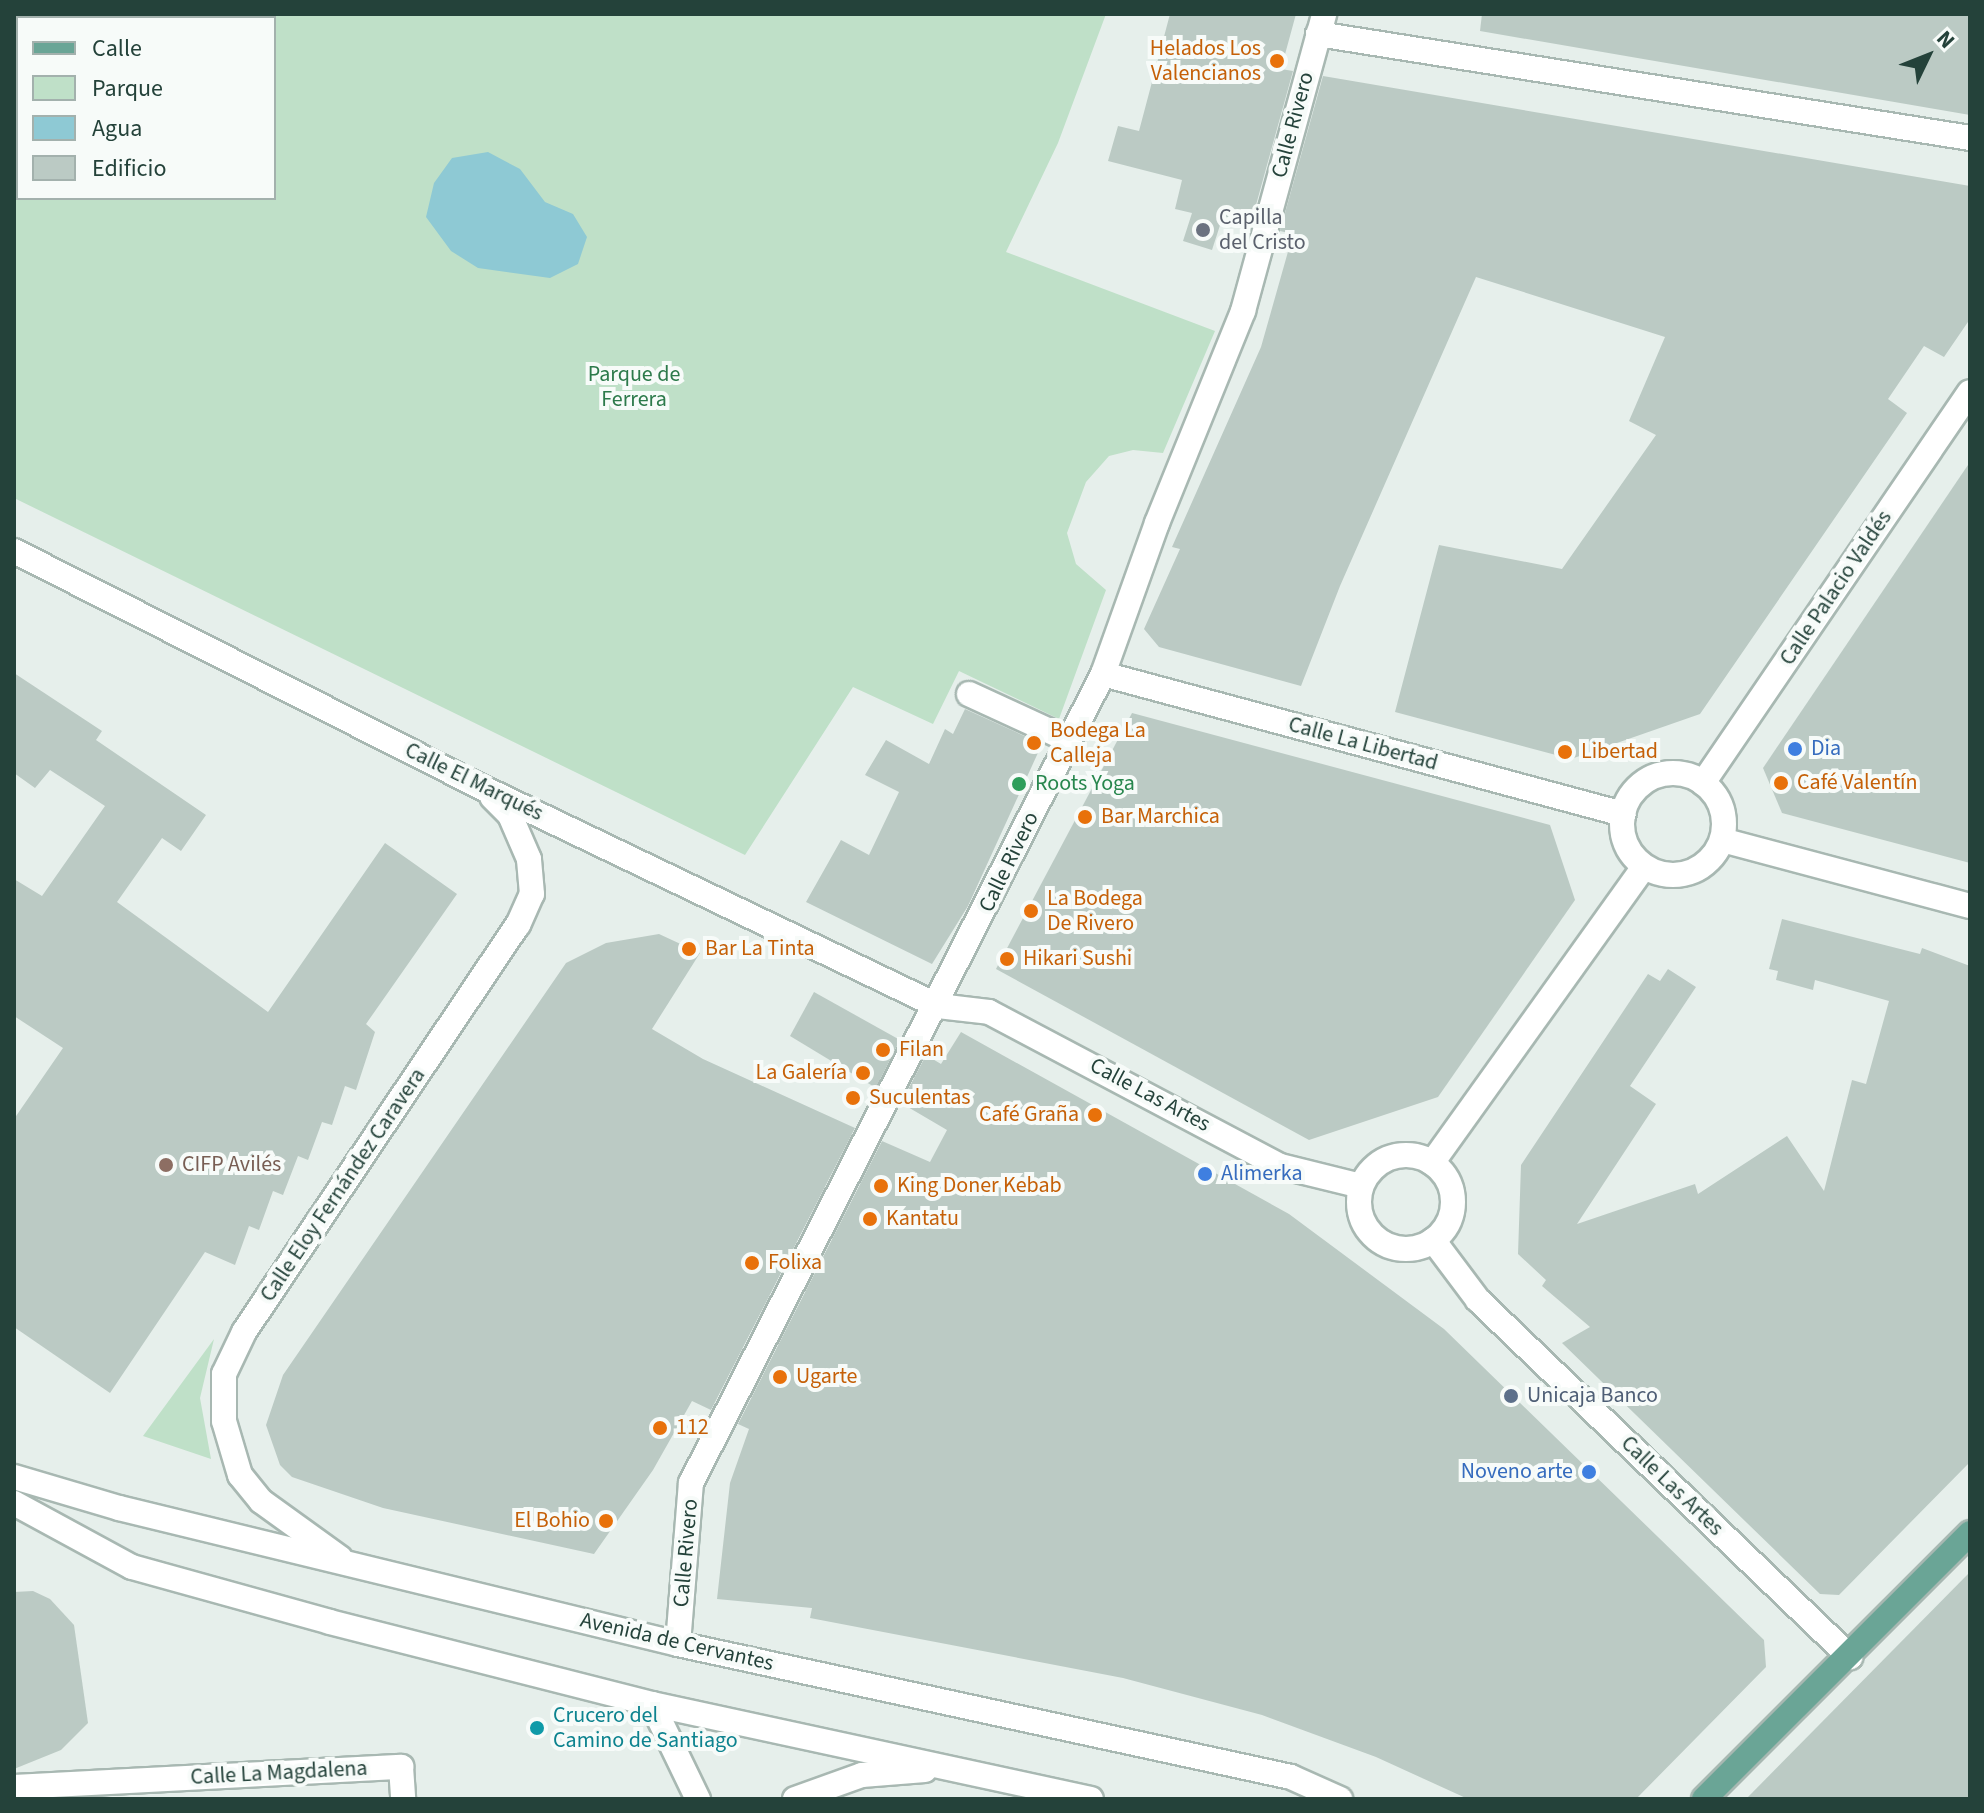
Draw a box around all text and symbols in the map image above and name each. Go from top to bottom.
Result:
legend [16,16,276,200]
north arrow [1888,16,1968,96]
text: N [1929,23,1962,56]
text: Calle [92,31,142,66]
place label: Helados Los Valencianos [1150,35,1261,86]
marker: Helados Los Valencianos [1268,52,1286,70]
street label: Calle Rivero [1266,69,1320,181]
text: Parque [92,71,163,106]
text: Agua [92,111,142,146]
text: Edificio [92,151,166,186]
place label: Capilla del Cristo [1219,204,1306,256]
marker: Capilla del Cristo [1194,221,1212,239]
park label: Parque de Ferrera [588,361,680,412]
street label: Calle Palacio Valdés [1774,506,1898,670]
street label: Calle La Libertad [1285,711,1441,777]
place label: Bodega La Calleja [1050,717,1146,768]
marker: Bodega La Calleja [1025,734,1043,752]
place label: Dia [1811,736,1841,762]
street label: Calle El Marqués [401,737,547,827]
place label: Libertad [1581,739,1658,765]
marker: Dia [1786,740,1804,758]
marker: Libertad [1556,743,1574,761]
place label: Café Valentín [1797,770,1918,796]
place label: Roots Yoga [1035,771,1135,797]
marker: Café Valentín [1772,774,1790,792]
marker: Roots Yoga [1010,775,1028,793]
place label: Bar Marchica [1101,804,1220,830]
street label: Calle Rivero [973,807,1045,917]
marker: Bar Marchica [1076,808,1094,826]
place label: La Bodega De Rivero [1047,885,1143,936]
marker: La Bodega De Rivero [1022,902,1040,920]
place label: Bar La Tinta [705,936,815,962]
marker: Bar La Tinta [680,940,698,958]
place label: Hikari Sushi [1023,946,1132,972]
marker: Hikari Sushi [998,950,1016,968]
place label: Filan [899,1037,944,1063]
marker: Filan [874,1041,892,1059]
street label: Calle Las Artes [1085,1052,1215,1138]
place label: La Galería [756,1060,847,1086]
street label: Calle Eloy Fernández Caravera [255,1063,431,1307]
marker: La Galería [854,1064,872,1082]
place label: Suculentas [869,1085,971,1111]
marker: Suculentas [844,1089,862,1107]
place label: Café Graña [979,1102,1079,1128]
marker: Café Graña [1086,1106,1104,1124]
place label: CIFP Avilés [182,1152,281,1178]
marker: CIFP Avilés [157,1156,175,1174]
place label: Alimerka [1221,1161,1303,1187]
marker: Alimerka [1196,1165,1214,1183]
place label: King Doner Kebab [897,1173,1062,1199]
marker: King Doner Kebab [872,1177,890,1195]
place label: Kantatu [886,1206,959,1232]
marker: Kantatu [861,1210,879,1228]
place label: Folixa [768,1250,822,1276]
marker: Folixa [743,1254,761,1272]
place label: Ugarte [796,1364,857,1390]
marker: Ugarte [771,1368,789,1386]
place label: Unicaja Banco [1527,1383,1658,1409]
marker: Unicaja Banco [1502,1387,1520,1405]
place label: 112 [676,1415,709,1441]
marker: 112 [651,1419,669,1437]
street label: Calle Las Artes [1615,1431,1729,1541]
place label: Noveno arte [1461,1459,1573,1485]
marker: Noveno arte [1580,1463,1598,1481]
street label: Calle Rivero [668,1498,704,1608]
place label: El Bohio [514,1508,590,1534]
marker: El Bohio [597,1512,615,1530]
street label: Avenida de Cervantes [578,1607,776,1677]
place label: Crucero del Camino de Santiago [553,1702,738,1754]
marker: Crucero del Camino de Santiago [528,1719,546,1737]
street label: Calle La Magdalena [190,1755,368,1791]

